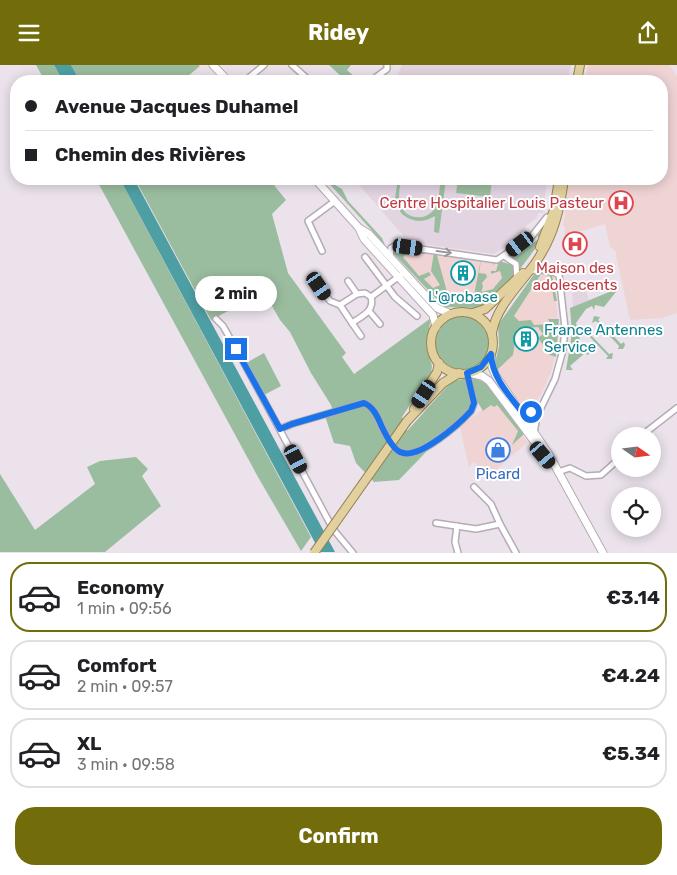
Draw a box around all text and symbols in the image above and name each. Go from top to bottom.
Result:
icon: menu [15,19,43,47]
text: Ridey [308,19,369,46]
icon: share [634,19,662,47]
text: Avenue Jacques Duhamel [55,95,298,118]
text: Chemin des Rivières [55,143,246,166]
hospital icon: Centre Hospitalier Louis Pasteur [608,190,634,216]
place label: Centre Hospitalier Louis Pasteur [379,194,604,212]
car [503,229,536,259]
hospital icon: Maison des adolescents [562,231,588,257]
car [392,237,423,257]
one-way arrow [435,247,451,257]
place label: Maison des adolescents [533,259,618,294]
building icon: L'@robase [450,260,476,286]
car [304,269,333,303]
callout: 2 min [195,277,277,311]
text: 2 min [214,284,258,303]
place label: L'@robase [428,288,498,306]
place label: France Antennes Service [544,321,663,356]
building icon: France Antennes Service [513,326,539,352]
route end [225,338,247,360]
car [409,377,438,411]
route start [520,401,542,423]
north arrow [611,427,661,477]
map controls [611,427,661,537]
shop icon: Picard [485,437,511,463]
car [527,439,558,471]
car [282,442,309,476]
place label: Picard [476,465,520,483]
button: locate [611,487,661,537]
icon: car [17,575,62,620]
text: Economy [77,576,164,599]
text: €3.14 [606,586,660,609]
text: 1 min · 09:56 [77,599,172,618]
icon: car [17,653,62,698]
text: Comfort [77,654,157,677]
text: €4.24 [602,664,660,687]
text: 2 min · 09:57 [77,677,173,696]
icon: car [17,731,62,776]
text: XL [77,732,101,755]
text: €5.34 [602,742,660,765]
text: 3 min · 09:58 [77,755,175,774]
button: Confirm [15,807,662,865]

